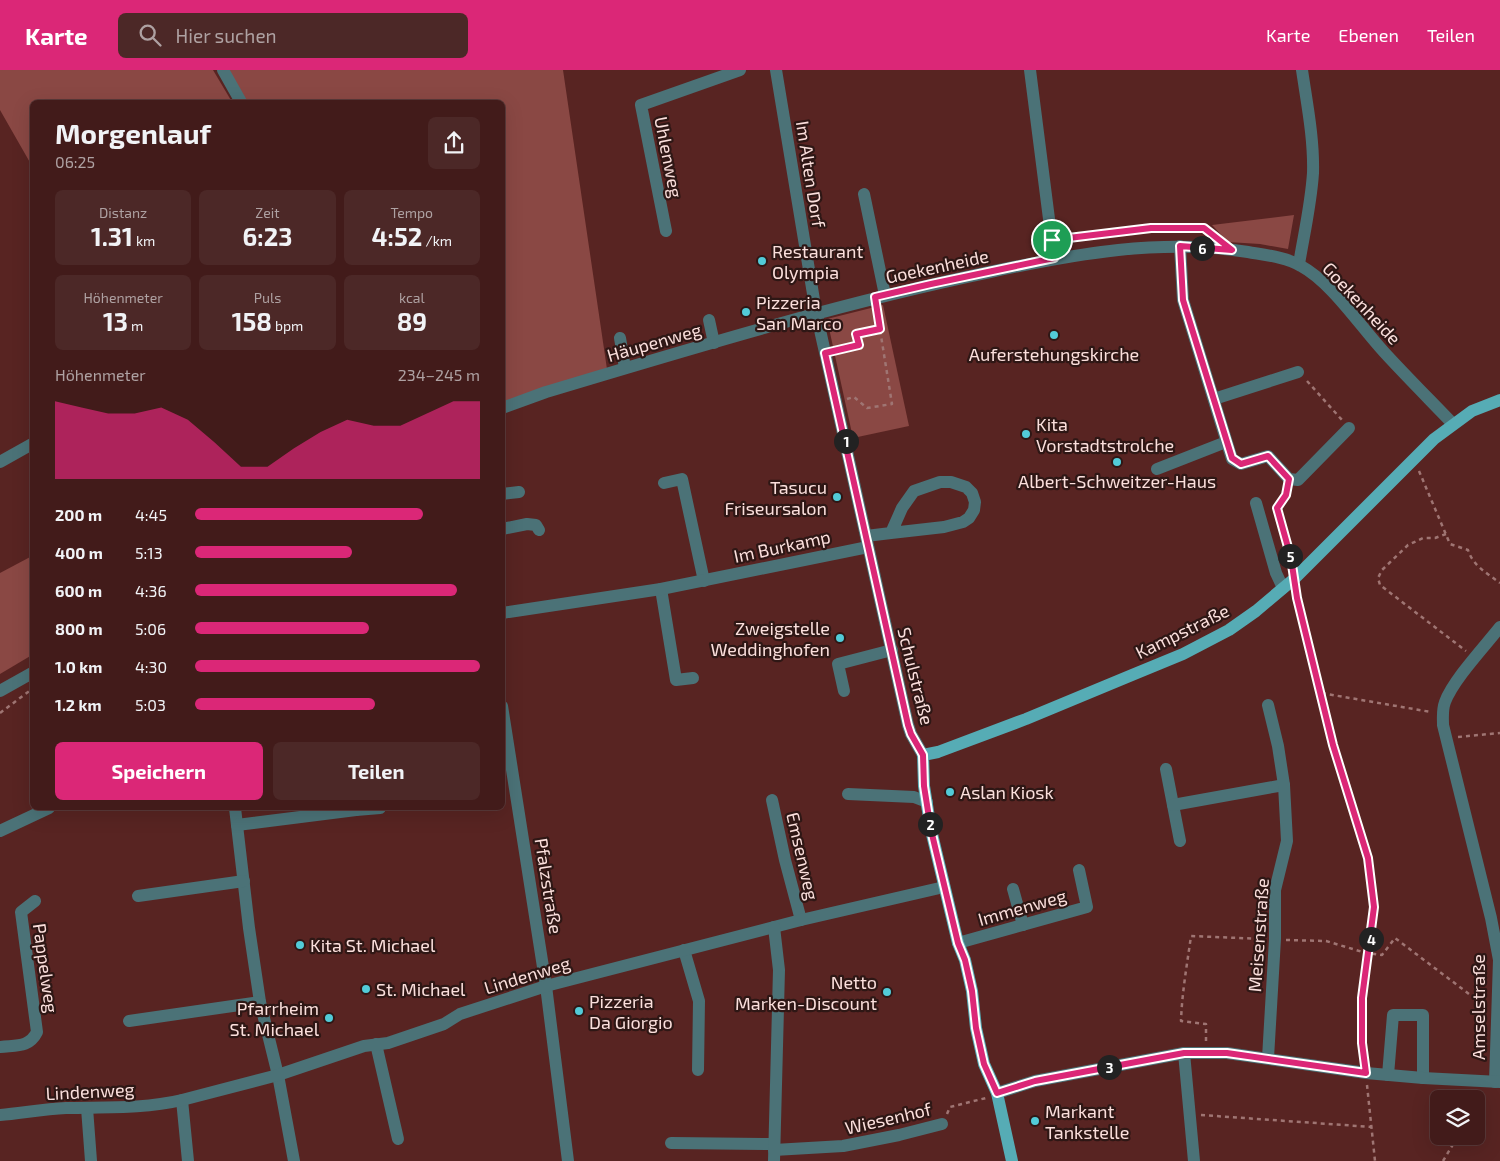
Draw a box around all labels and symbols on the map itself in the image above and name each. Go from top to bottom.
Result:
street label: Uhlenweg [650,114,688,200]
street label: Im Alten Dorf [792,119,830,230]
pin [1031,219,1073,261]
pin: 6 [1190,236,1214,260]
place label: Restaurant Olympia [772,240,863,283]
street label: Goekenheide [883,244,991,288]
marker: Restaurant Olympia [756,255,768,267]
street label: Goekenheide [1318,257,1406,349]
place label: Pizzeria San Marco [756,291,842,334]
marker: Pizzeria San Marco [740,306,752,318]
street label: Häupenweg [604,318,704,366]
marker: Auferstehungskirche [1048,329,1060,341]
place label: Auferstehungskirche [969,343,1139,365]
place label: Kita Vorstadtstrolche [1036,413,1174,456]
pin: 1 [834,428,858,454]
marker: Kita Vorstadtstrolche [1020,428,1032,440]
marker: Albert-Schweitzer-Haus [1111,456,1123,468]
place label: Albert-Schweitzer-Haus [1018,470,1216,492]
place label: Tasucu Friseursalon [725,476,827,519]
marker: Tasucu Friseursalon [831,491,843,503]
street label: Im Burkamp [732,525,832,567]
pin: 5 [1278,544,1302,568]
street label: Kampstraße [1131,599,1233,663]
place label: Zweigstelle Weddinghofen [711,617,830,660]
street label: Schulstraße [893,625,939,727]
marker: Zweigstelle Weddinghofen [834,632,846,644]
place label: Aslan Kiosk [960,781,1054,803]
marker: Aslan Kiosk [944,786,956,798]
street label: Emsenweg [782,810,824,902]
pin: 2 [918,812,942,836]
street label: Pfalzstraße [531,836,567,936]
street label: Meisenstraße [1243,877,1273,993]
street label: Immenweg [975,884,1069,930]
street label: Pappelweg [29,922,63,1014]
pin: 4 [1358,926,1384,952]
place label: Kita St. Michael [310,934,436,956]
marker: Kita St. Michael [294,939,306,951]
street label: Lindenweg [481,951,573,999]
street label: Amselstraße [1467,954,1489,1060]
place label: Netto Marken-Discount [735,971,877,1014]
place label: St. Michael [376,978,466,1000]
marker: St. Michael [360,983,372,995]
marker: Netto Marken-Discount [881,986,893,998]
place label: Pizzeria Da Giorgio [589,990,673,1033]
place label: Pfarrheim St. Michael [230,997,320,1040]
marker: Pizzeria Da Giorgio [573,1005,585,1017]
marker: Pfarrheim St. Michael [323,1012,335,1024]
pin: 3 [1096,1054,1122,1080]
street label: Lindenweg [45,1078,135,1104]
street label: Wiesenhof [843,1097,934,1139]
place label: Markant Tankstelle [1045,1100,1129,1143]
marker: Markant Tankstelle [1029,1115,1041,1127]

